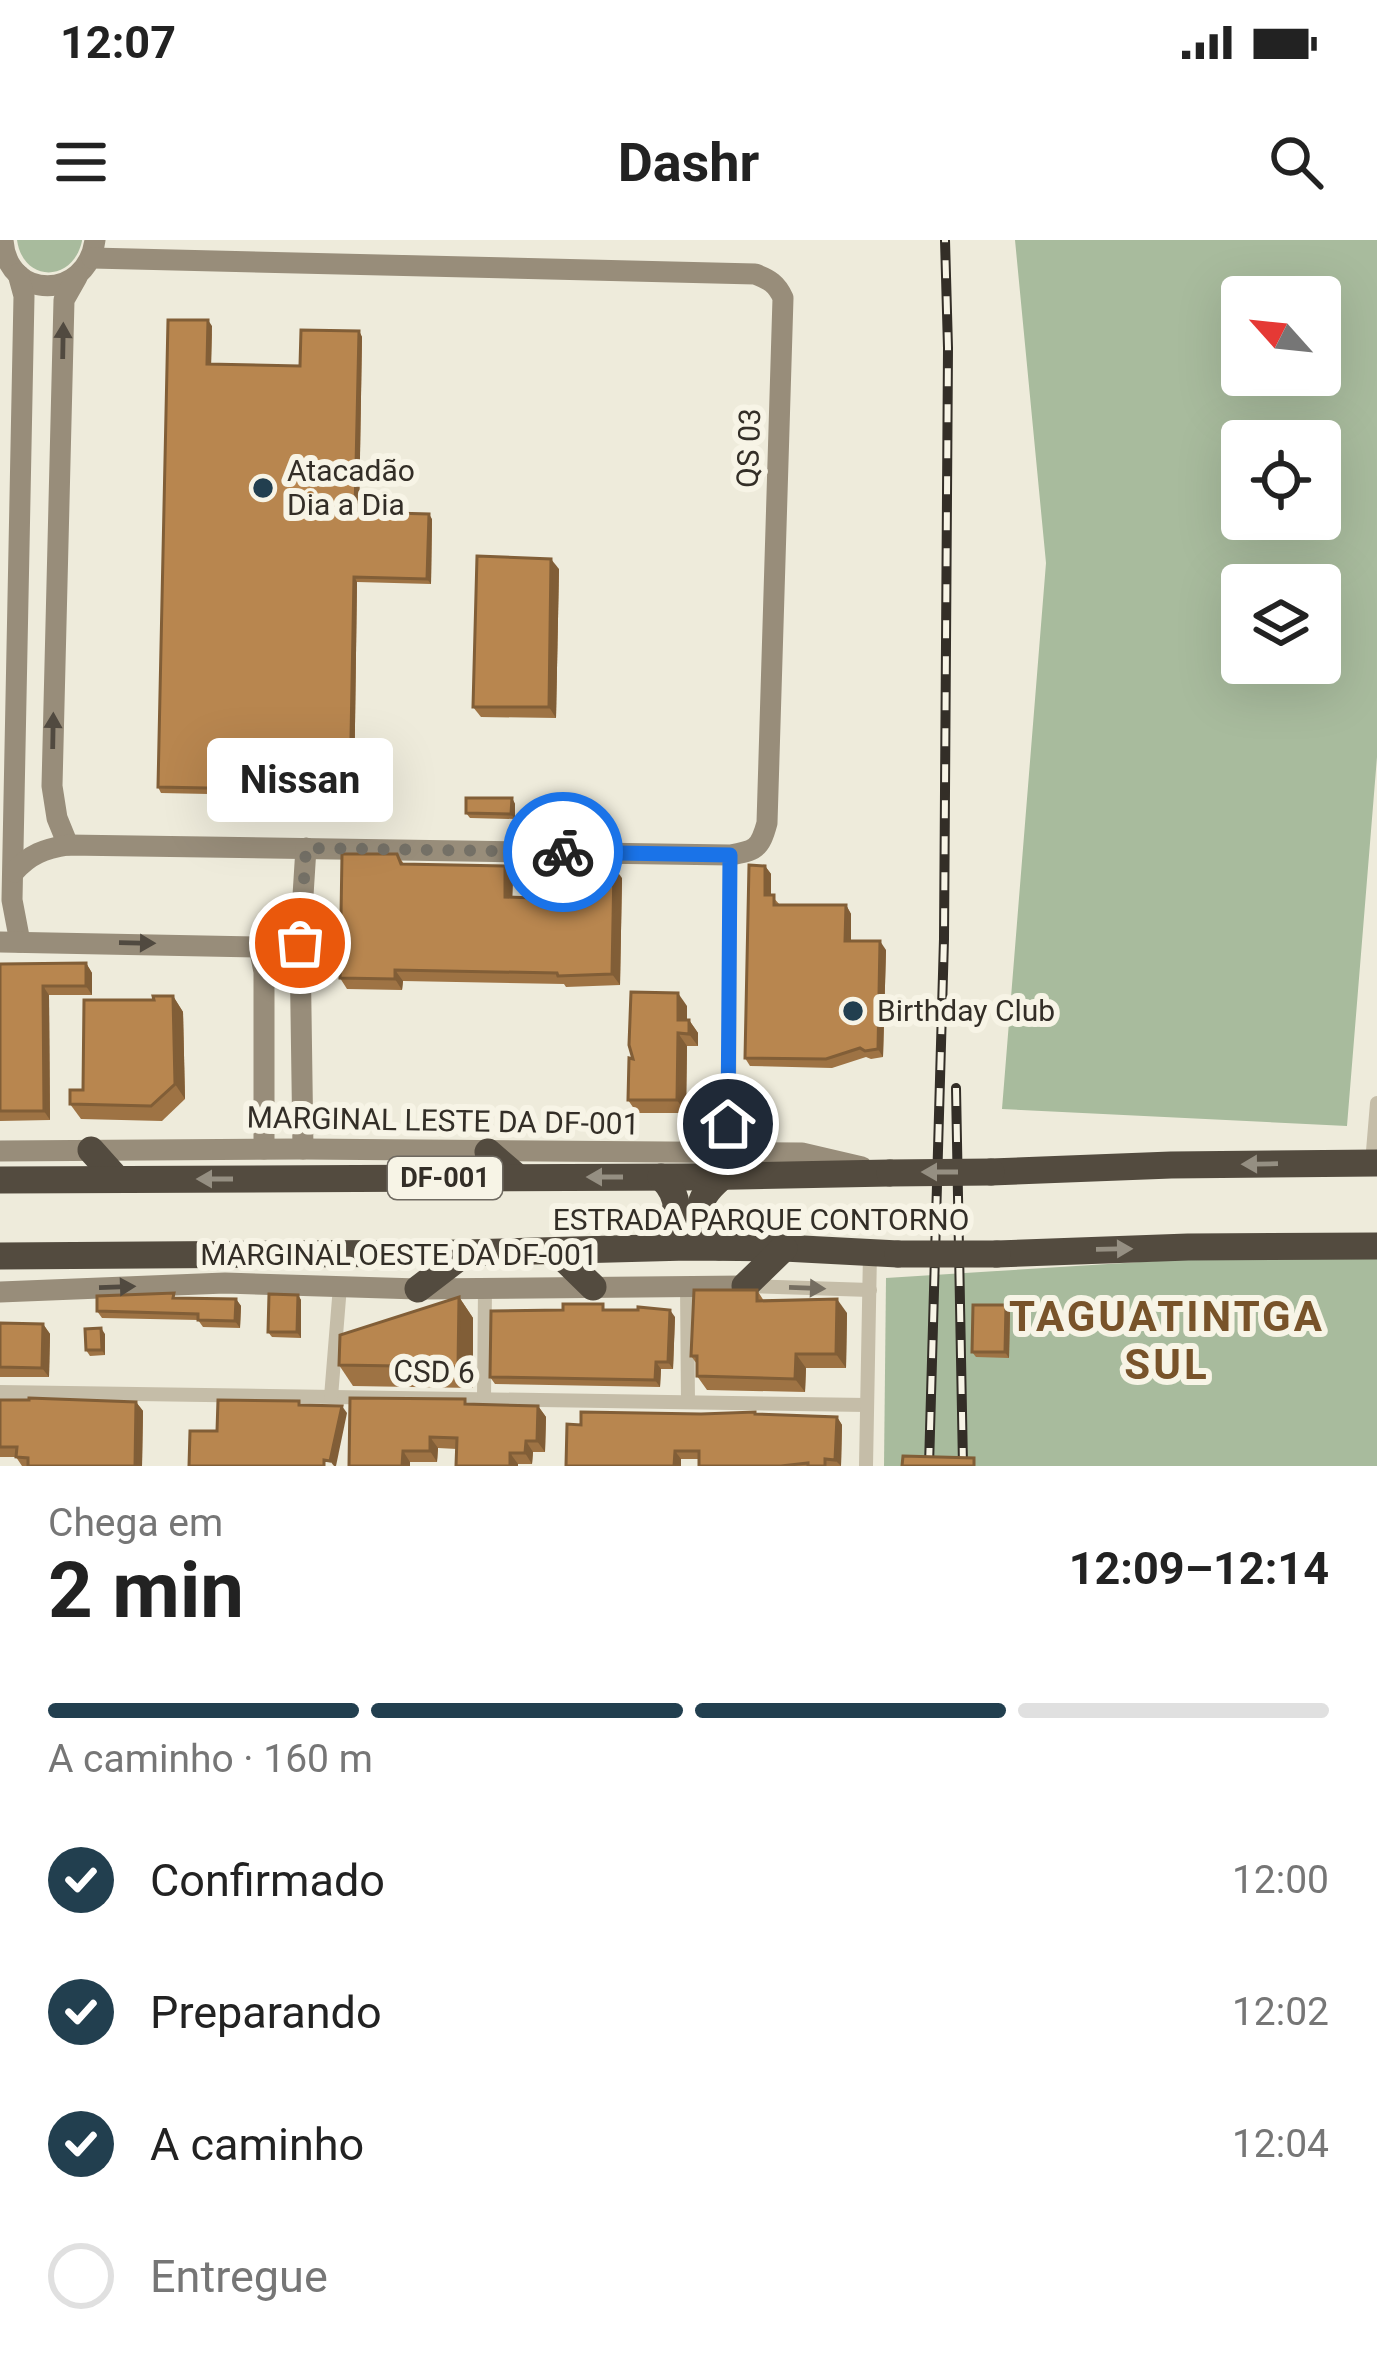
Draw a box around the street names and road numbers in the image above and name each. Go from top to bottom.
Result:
street label: QS 03 [730,408,767,488]
street label: MARGINAL LESTE DA DF-001 [246,1100,640,1141]
road number: DF-001 [388,1157,502,1199]
street label: ESTRADA PARQUE CONTORNO [553,1202,969,1237]
street label: MARGINAL OESTE DA DF-001 [200,1237,598,1272]
street label: CSD 6 [393,1353,475,1390]

